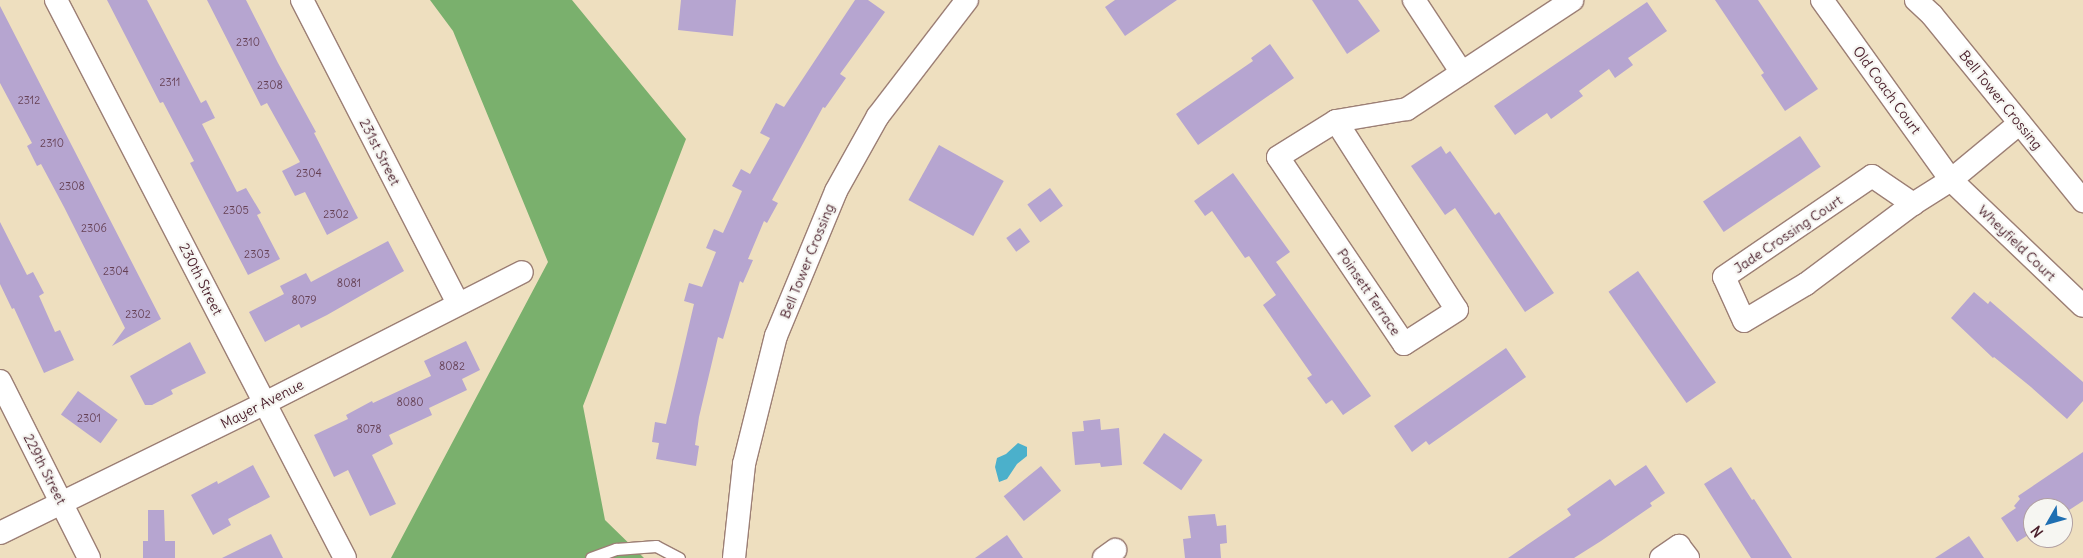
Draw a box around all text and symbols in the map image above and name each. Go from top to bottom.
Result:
house number: 2310 [236,35,260,49]
street label: Old Coach Court [1849,43,1925,137]
street label: Bell Tower Crossing [1956,47,2046,153]
house number: 2311 [160,75,180,89]
house number: 2308 [257,78,283,92]
house number: 2312 [18,93,40,107]
street label: 231st Street [356,116,404,188]
house number: 2310 [40,136,64,150]
house number: 2304 [296,166,322,180]
house number: 2308 [59,179,85,193]
street label: Jade Crossing Court [1731,191,1845,277]
street label: Bell Tower Crossing [776,201,838,321]
street label: Wheyfield Court [1975,202,2059,284]
house number: 2305 [223,203,249,217]
house number: 2302 [323,207,349,221]
house number: 2306 [81,221,107,235]
street label: 230th Street [176,240,226,318]
street label: Poinsett Terrace [1334,245,1404,339]
house number: 2303 [244,247,270,261]
house number: 2304 [103,264,129,278]
house number: 8081 [337,276,361,290]
house number: 8079 [291,293,317,307]
house number: 2302 [125,307,151,321]
house number: 8082 [439,359,465,373]
street label: Mayer Avenue [218,376,306,432]
house number: 8080 [396,395,424,409]
house number: 2301 [77,411,101,425]
house number: 8078 [356,422,382,436]
street label: 229th Street [20,431,70,507]
north arrow [2023,498,2073,548]
text: N [2027,522,2047,541]

